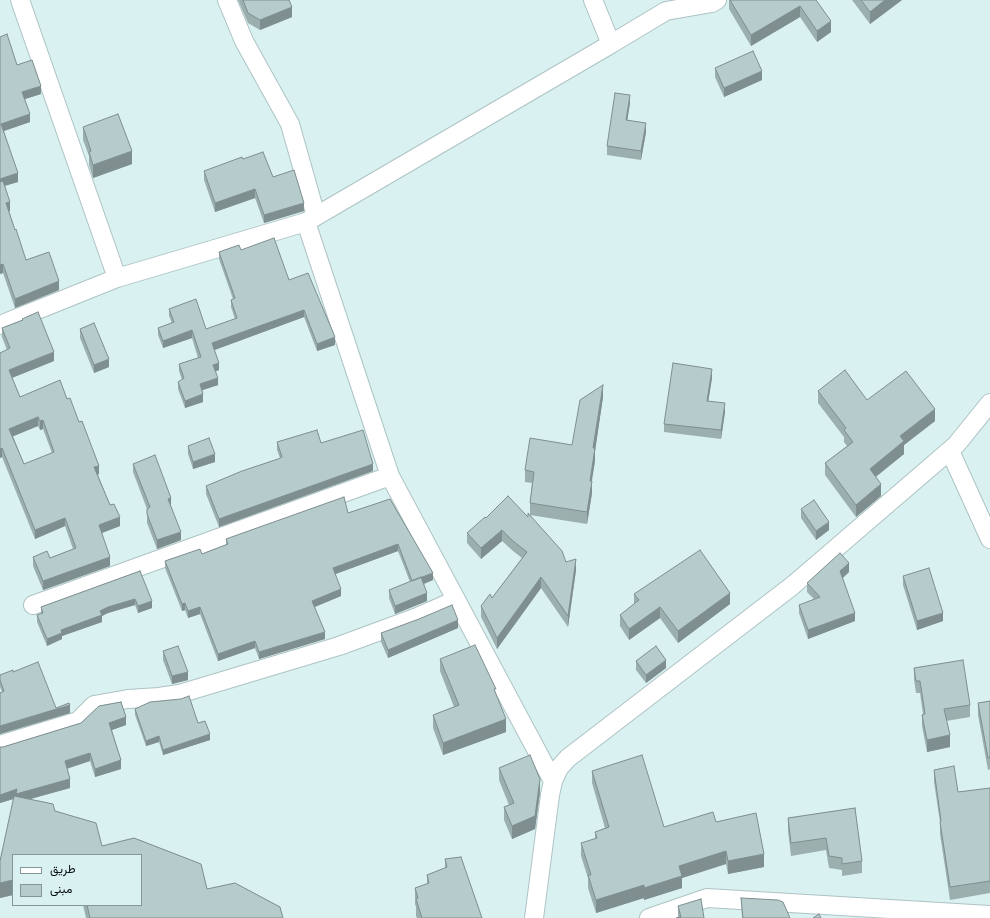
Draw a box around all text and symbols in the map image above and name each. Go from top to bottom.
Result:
legend [12,854,142,906]
text: طريق [50,862,75,876]
text: مبنى [50,882,72,896]

